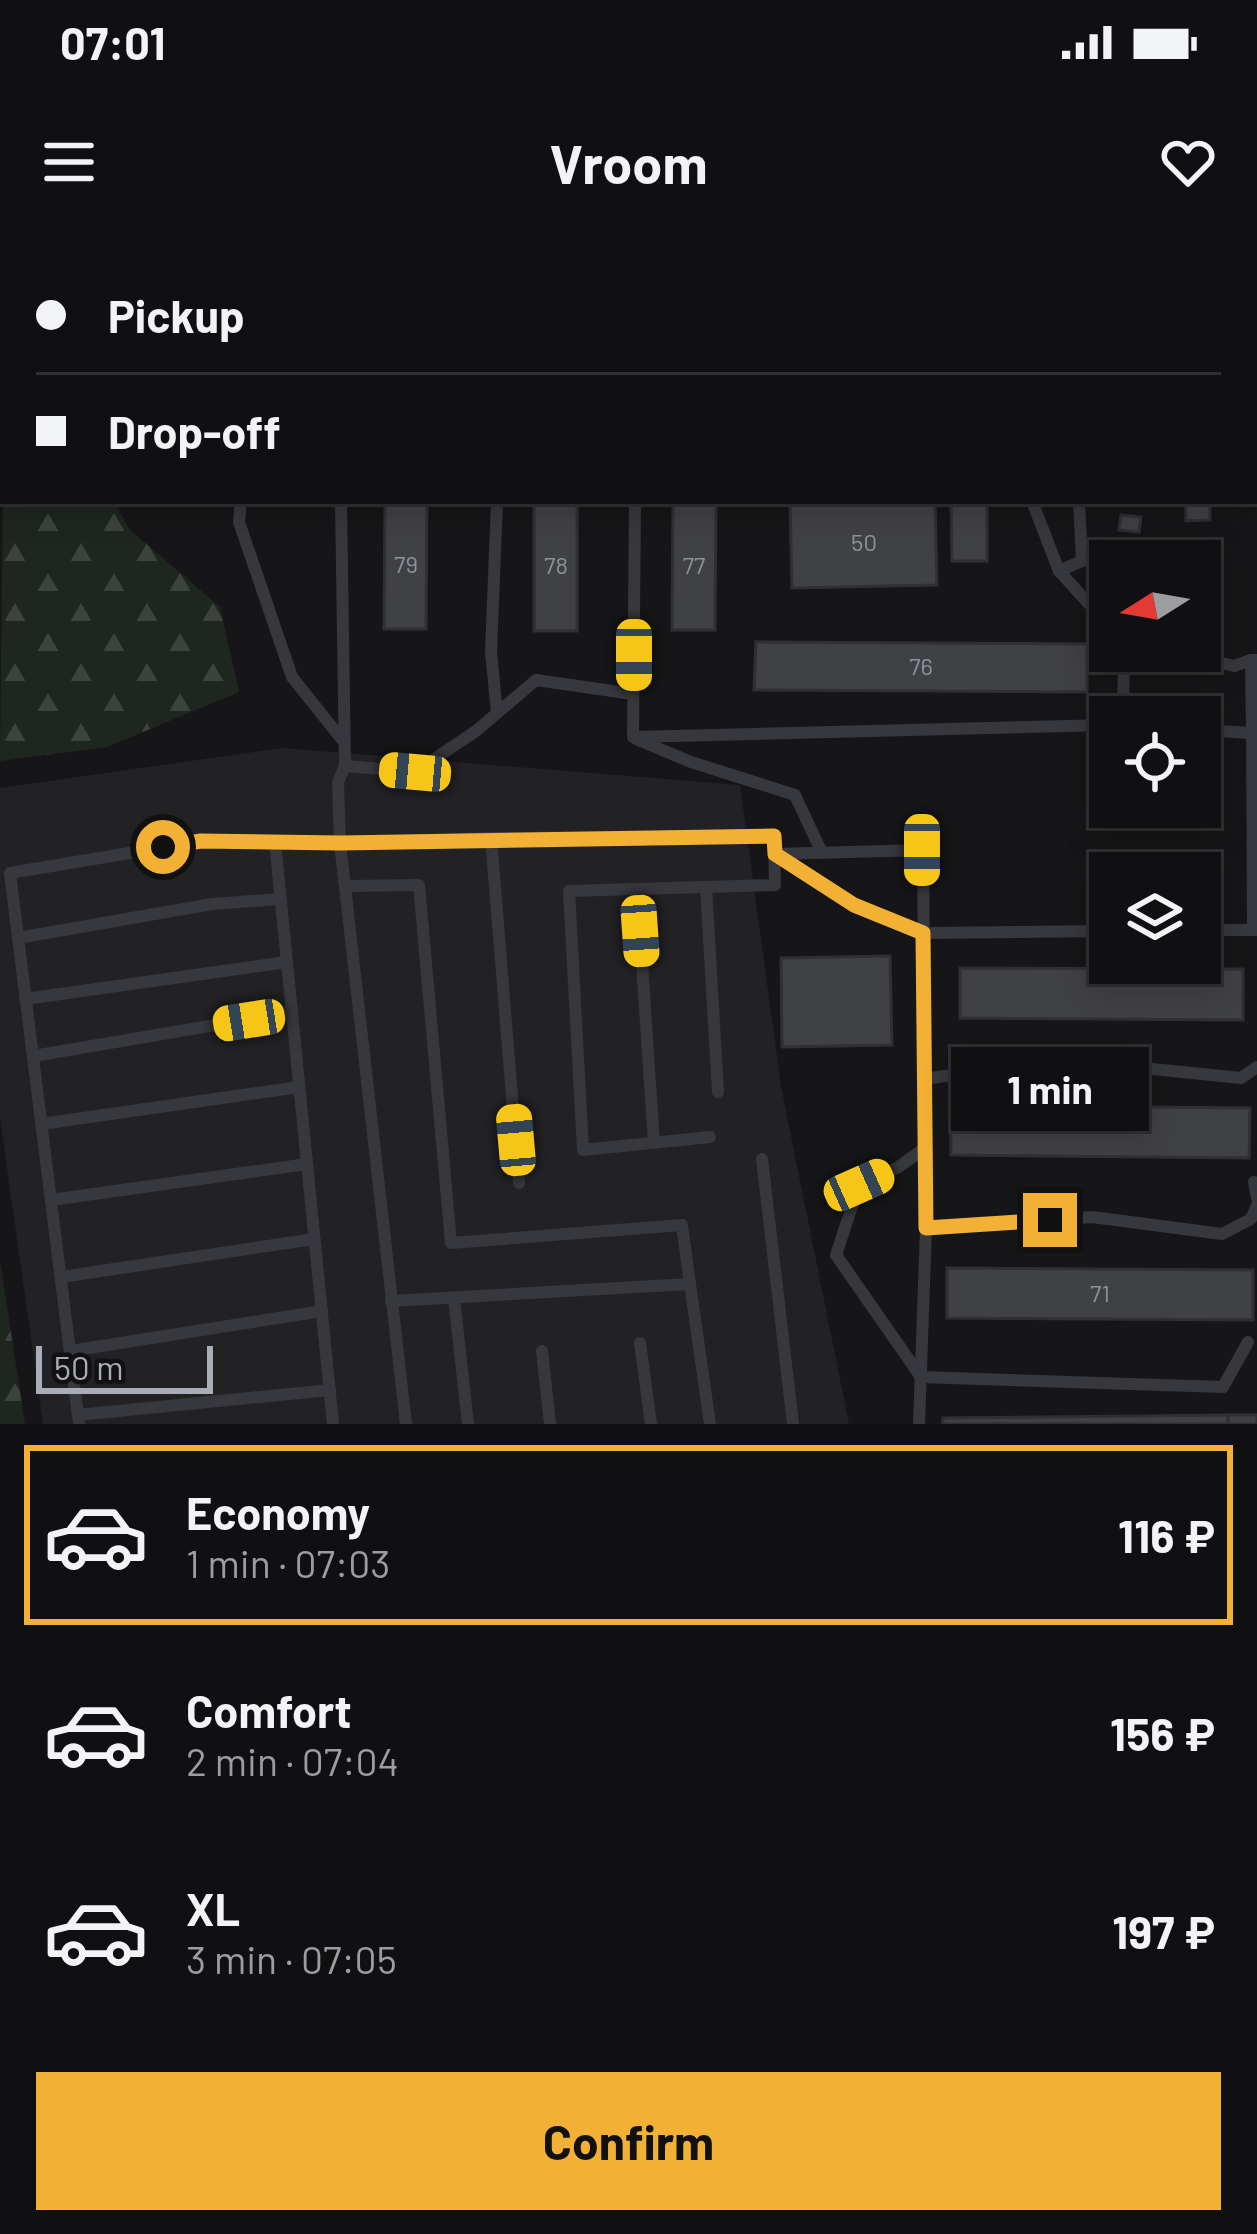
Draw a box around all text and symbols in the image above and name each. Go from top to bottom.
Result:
text: 07:01 [60,15,165,69]
icon: menu [36,129,102,195]
icon: heart [1155,129,1221,195]
text: Vroom [550,130,707,195]
text: Pickup [108,288,245,342]
text: Drop-off [108,404,281,458]
house number: 50 [851,527,877,556]
north arrow [1089,540,1221,672]
map controls [1089,540,1221,984]
house number: 79 [394,549,418,578]
house number: 78 [544,550,568,579]
house number: 77 [683,550,705,579]
car [616,619,652,691]
house number: 76 [909,651,933,680]
button: locate [1089,696,1221,828]
car [378,751,452,793]
car [904,814,940,886]
route start [136,820,190,874]
button: layers [1089,852,1221,984]
car [620,894,660,968]
car [211,997,287,1043]
callout: 1 min [951,1046,1149,1130]
text: 1 min [1007,1065,1093,1112]
car [495,1103,537,1177]
car [819,1154,899,1216]
route end [1023,1193,1077,1247]
house number: 71 [1090,1278,1110,1307]
scale bar [36,1340,213,1393]
text: 50 m [54,1347,124,1387]
icon: car [42,1481,150,1589]
text: Economy [186,1485,370,1539]
text: 116 ₽ [1118,1508,1215,1562]
text: 1 min · 07:03 [186,1539,390,1586]
icon: car [42,1679,150,1787]
text: Comfort [186,1683,352,1737]
text: 156 ₽ [1110,1706,1215,1760]
text: 2 min · 07:04 [186,1737,399,1784]
icon: car [42,1877,150,1985]
text: XL [186,1881,240,1935]
text: 197 ₽ [1112,1904,1215,1958]
text: 3 min · 07:05 [186,1935,397,1982]
button: Confirm [36,2072,1221,2210]

